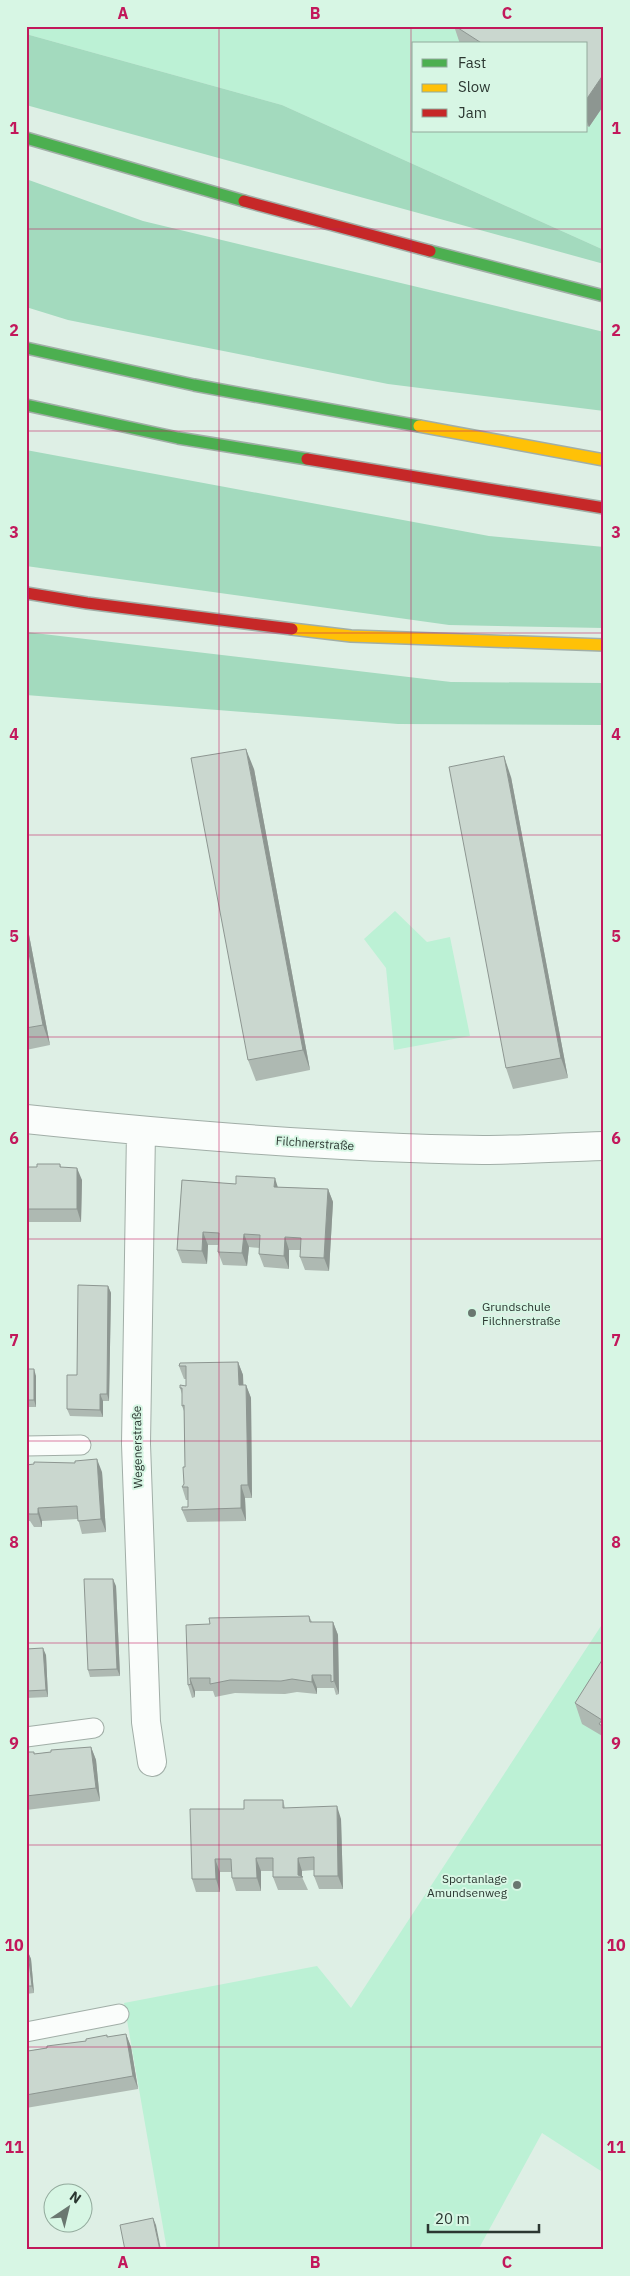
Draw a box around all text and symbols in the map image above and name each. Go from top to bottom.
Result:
text: A [118,3,129,23]
text: B [310,3,321,23]
text: C [502,3,512,23]
legend [412,42,588,132]
text: Fast [458,53,486,72]
text: Slow [458,77,491,96]
text: Jam [458,103,487,122]
text: 1 [9,118,19,138]
text: 1 [611,118,621,138]
text: 2 [9,320,19,340]
text: 2 [611,320,621,340]
text: 3 [9,522,19,542]
text: 3 [611,522,621,542]
text: 4 [9,724,19,744]
text: 4 [611,724,621,744]
text: 5 [9,926,19,946]
text: 5 [611,926,621,946]
text: 6 [9,1128,19,1148]
text: 6 [611,1128,621,1148]
street label: Filchnerstraße [275,1133,355,1153]
place label: Grundschule Filchnerstraße [482,1299,561,1328]
marker: Grundschule Filchnerstraße [466,1307,478,1319]
text: 7 [9,1330,19,1350]
text: 7 [611,1330,621,1350]
street label: Wegenerstraße [129,1405,145,1489]
text: 8 [9,1532,19,1552]
text: 8 [611,1532,621,1552]
text: 9 [9,1733,19,1753]
text: 9 [611,1733,621,1753]
place label: Sportanlage Amundsenweg [427,1871,508,1900]
marker: Sportanlage Amundsenweg [511,1879,523,1891]
text: 10 [4,1935,24,1955]
text: 10 [606,1935,626,1955]
text: 11 [4,2137,24,2157]
text: 11 [606,2137,626,2157]
north arrow [42,2184,92,2234]
text: N [66,2187,85,2208]
scale bar [428,2201,539,2233]
text: 20 m [435,2209,470,2228]
text: A [118,2252,129,2272]
text: B [310,2252,321,2272]
text: C [502,2252,512,2272]

